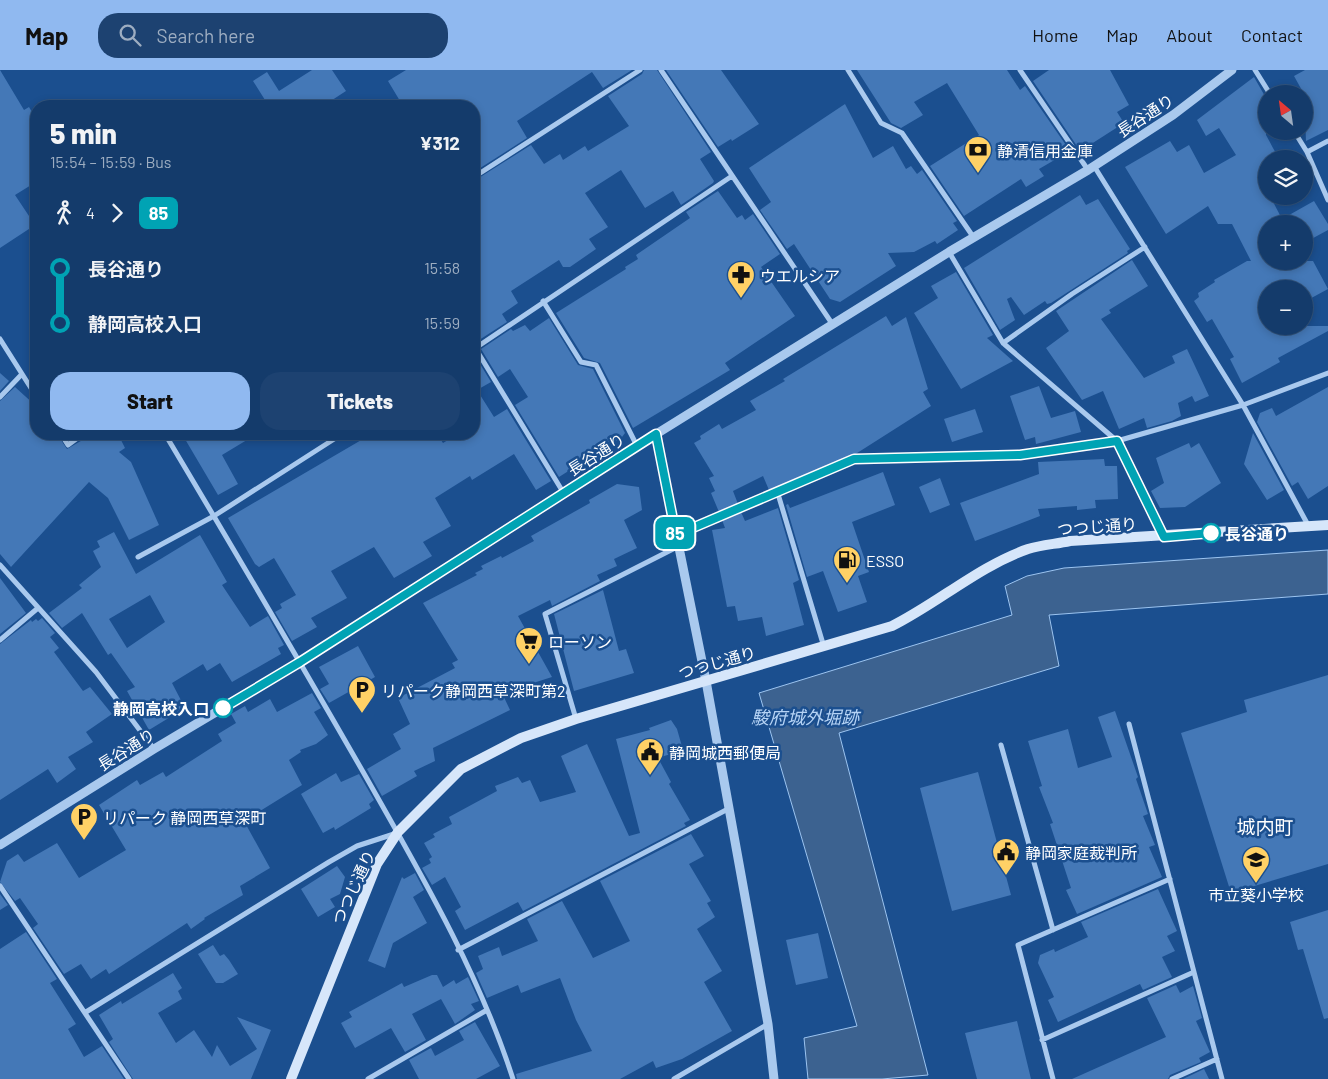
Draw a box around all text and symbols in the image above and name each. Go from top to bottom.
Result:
search box [98,13,448,58]
text: Map [25,21,68,50]
icon: search [116,21,144,49]
text: Search here [156,24,255,47]
text: Home [1032,24,1078,46]
text: Map [1106,24,1138,46]
text: About [1166,24,1213,46]
text: Contact [1241,24,1303,46]
north arrow [1258,85,1312,140]
map controls [1258,85,1313,335]
street label: 長谷通り [1113,90,1177,140]
text: 5 min [50,116,117,150]
text: ¥312 [419,131,460,154]
bank icon: 静清信用金庫 [963,135,993,174]
place label: 静清信用金庫 [997,141,1093,160]
button: layers [1258,150,1313,205]
text: 15:54 – 15:59 · Bus [50,152,172,171]
icon: walk [50,199,78,227]
icon: forward [103,199,131,227]
text: 85 [149,202,168,224]
text: 4 [86,203,95,222]
button: + [1258,215,1313,270]
text: 長谷通り [88,257,164,280]
text: 15:58 [424,258,460,277]
pharmacy icon: ウエルシア [726,260,756,299]
place label: ウエルシア [760,266,840,285]
button: − [1258,280,1313,335]
text: 静岡高校入口 [88,312,202,335]
text: 15:59 [424,313,460,332]
button: Start [50,372,250,430]
button: Tickets [260,372,460,430]
street label: 長谷通り [564,429,628,479]
street label: つつじ通り [1056,514,1138,538]
line badge: 85 [652,517,698,549]
text: 85 [665,522,685,544]
marker: 長谷通り [1201,523,1221,543]
place label: 長谷通り [1225,524,1289,543]
fuel station icon: ESSO [832,545,862,584]
place label: ESSO [866,551,904,570]
supermarket icon: ローソン [514,626,544,665]
place label: ローソン [548,632,612,651]
street label: つつじ通り [676,642,758,682]
parking icon: リパーク静岡西草深町第2 [347,675,377,714]
place label: リパーク静岡西草深町第2 [381,681,566,700]
marker: 静岡高校入口 [213,698,233,718]
place label: 静岡高校入口 [113,699,209,718]
water label: 駿府城外堀跡 [751,706,862,728]
street label: 長谷通り [94,724,158,774]
public building icon: 静岡城西郵便局 [635,737,665,776]
place label: 静岡城西郵便局 [669,743,781,762]
parking icon: リパーク 静岡西草深町 [69,802,99,841]
place label: リパーク 静岡西草深町 [103,808,266,827]
district label: 城内町 [1236,815,1294,838]
public building icon: 静岡家庭裁判所 [991,837,1021,876]
place label: 静岡家庭裁判所 [1025,843,1137,862]
school or university icon: 市立葵小学校 [1241,845,1271,884]
street label: つつじ通り [327,847,379,927]
place label: 市立葵小学校 [1208,885,1304,904]

